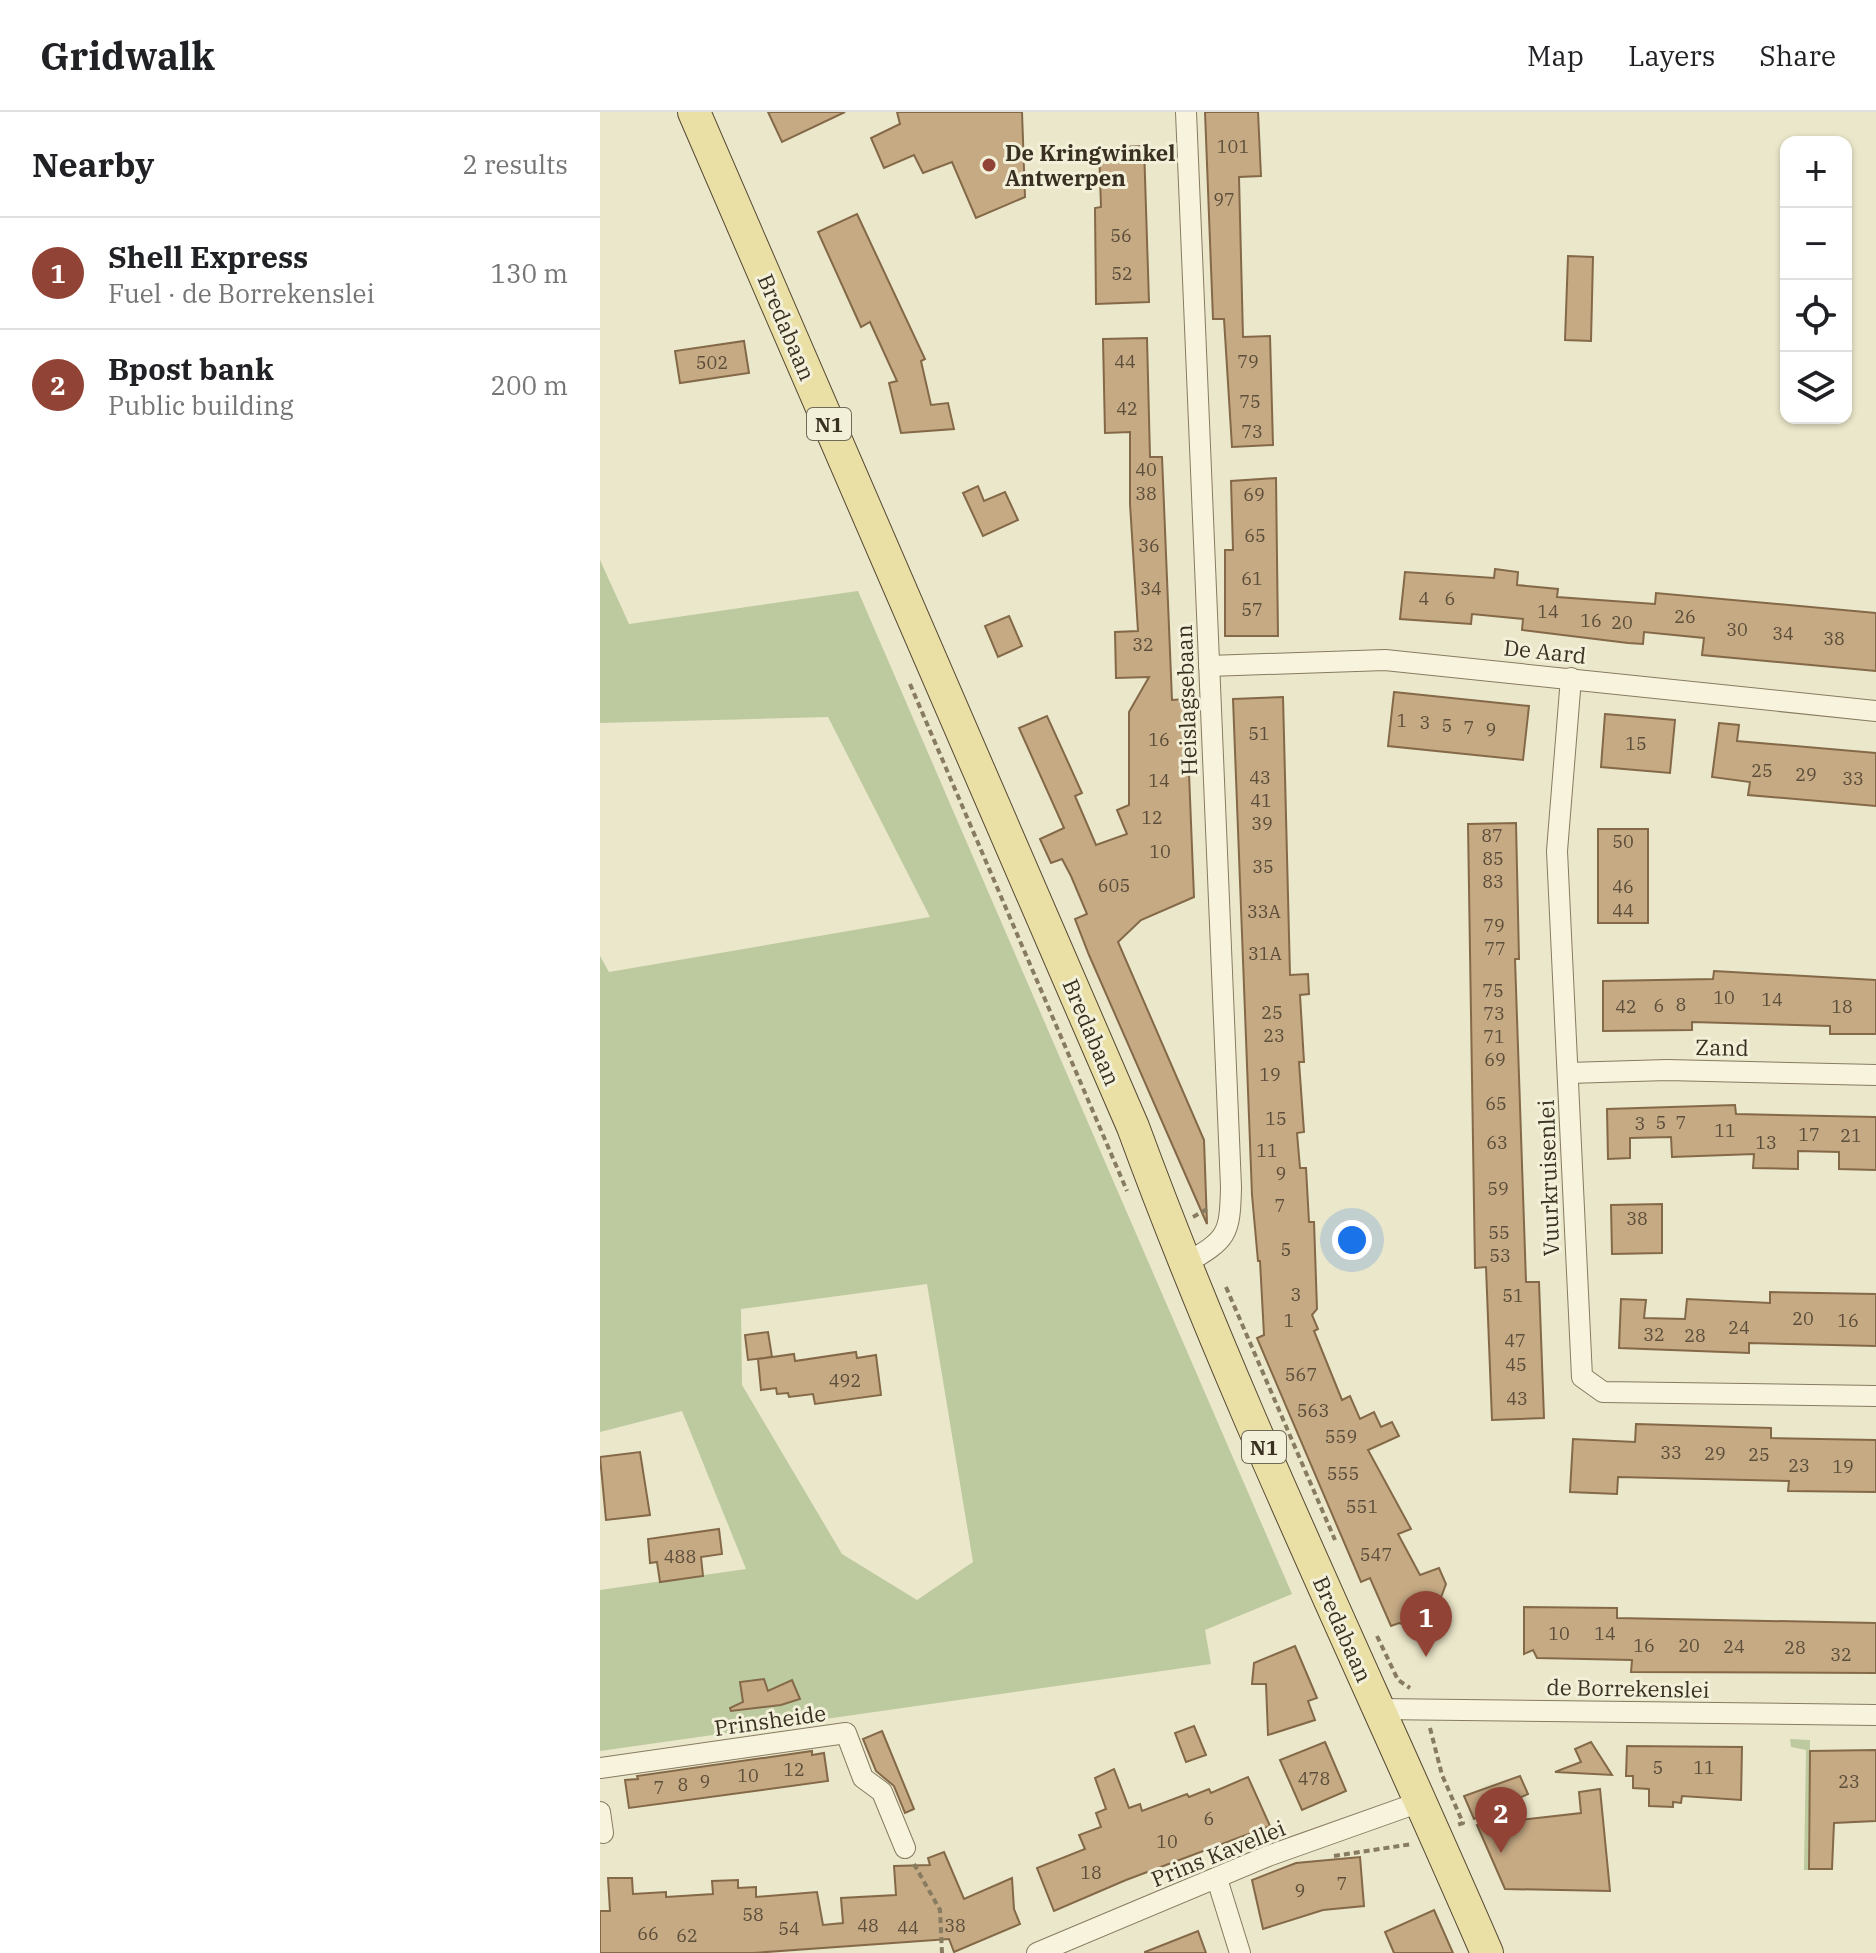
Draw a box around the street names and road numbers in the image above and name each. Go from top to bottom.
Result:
street label: Bredabaan [752,269,822,385]
road number: N1 [807,408,851,440]
street label: Heislagsebaan [1169,624,1203,776]
street label: De Aard [1502,632,1588,670]
street label: Bredabaan [1057,974,1127,1090]
street label: Zand [1695,1032,1749,1062]
street label: Vuurkruisenlei [1531,1099,1565,1257]
road number: N1 [1242,1431,1286,1463]
street label: Bredabaan [1307,1571,1379,1687]
street label: de Borrekenslei [1546,1672,1710,1704]
street label: Prinsheide [712,1698,828,1742]
street label: Prins Kavellei [1147,1813,1289,1893]

